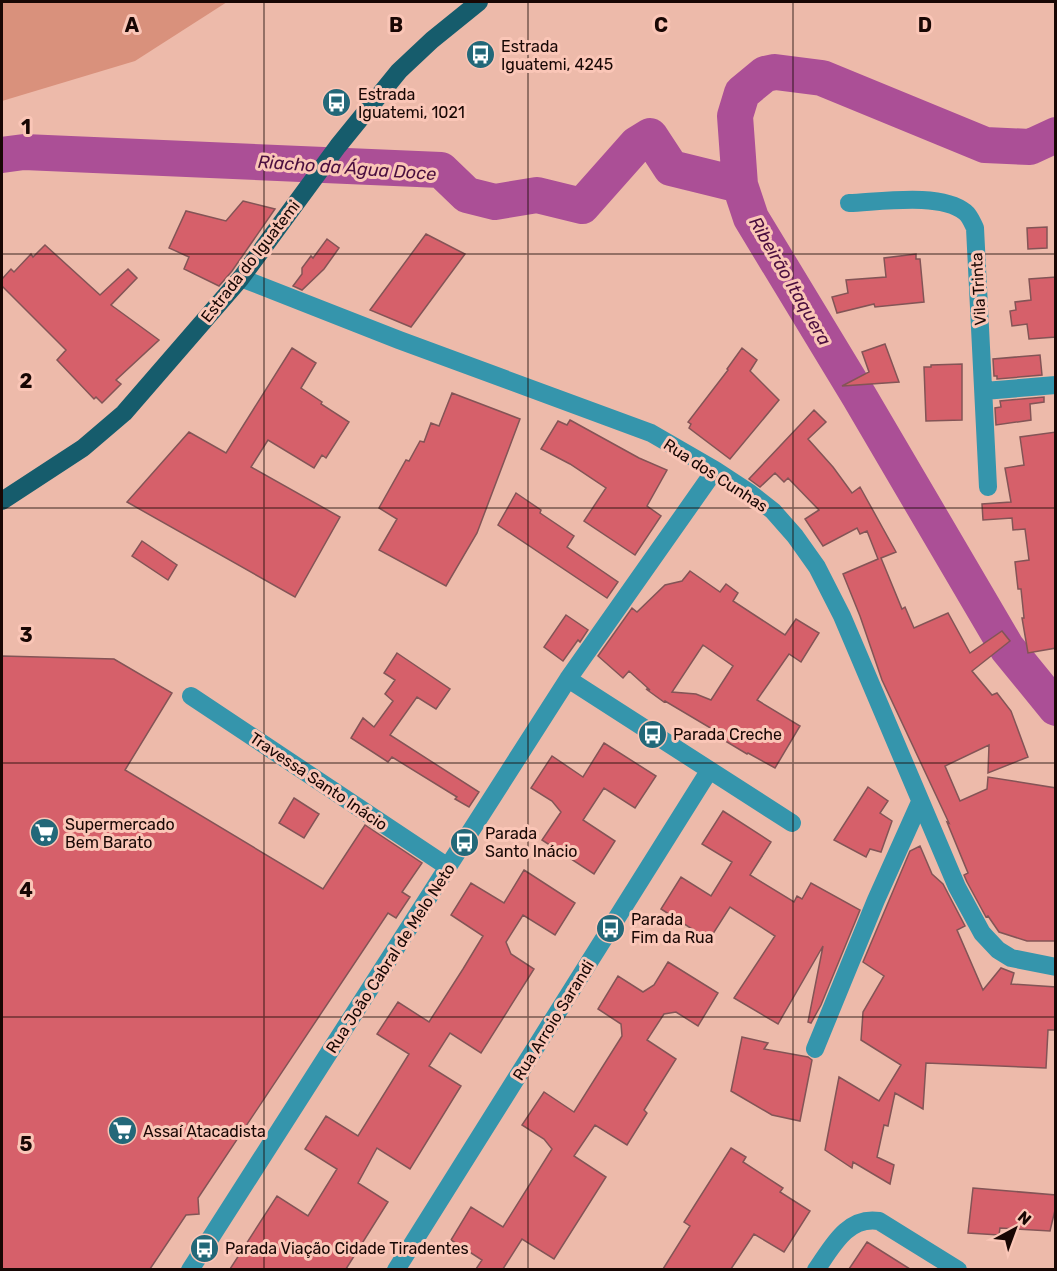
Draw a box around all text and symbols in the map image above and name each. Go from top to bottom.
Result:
text: A [125,13,140,37]
text: B [389,13,403,37]
text: C [654,13,668,37]
text: D [918,13,932,37]
place label: Estrada Iguatemi, 4245 [501,37,613,74]
bus stop icon: Estrada Iguatemi, 4245 [464,39,496,71]
place label: Estrada Iguatemi, 1021 [358,85,465,122]
bus stop icon: Estrada Iguatemi, 1021 [321,87,353,119]
text: 1 [21,115,31,139]
water label: Riacho da Água Doce [257,151,437,185]
street label: Estrada do Iguatemi [197,197,304,326]
water label: Ribeirão Itaquera [744,213,836,350]
street label: Vila Trinta [967,252,990,326]
text: 2 [20,369,33,393]
street label: Rua dos Cunhas [660,435,771,516]
text: 3 [19,623,33,647]
bus stop icon: Parada Creche [636,718,668,750]
place label: Parada Creche [673,725,782,744]
street label: Travessa Santo Inácio [246,728,391,835]
place label: Supermercado Bem Barato [65,815,175,852]
supermarket icon: Supermercado Bem Barato [28,817,60,849]
place label: Parada Santo Inácio [485,824,578,861]
bus stop icon: Parada Santo Inácio [448,826,480,858]
street label: Rua João Cabral de Melo Neto [322,860,459,1057]
text: 4 [19,878,33,902]
place label: Parada Fim da Rua [631,910,714,947]
bus stop icon: Parada Fim da Rua [594,912,626,944]
street label: Rua Arroio Sarandi [509,957,598,1084]
supermarket icon: Assaí Atacadista [106,1115,138,1147]
place label: Assaí Atacadista [143,1122,266,1141]
text: 5 [20,1132,33,1156]
north arrow [985,1199,1045,1259]
text: N [1014,1207,1035,1229]
bus stop icon: Parada Viação Cidade Tiradentes [188,1232,220,1264]
place label: Parada Viação Cidade Tiradentes [225,1239,469,1258]

